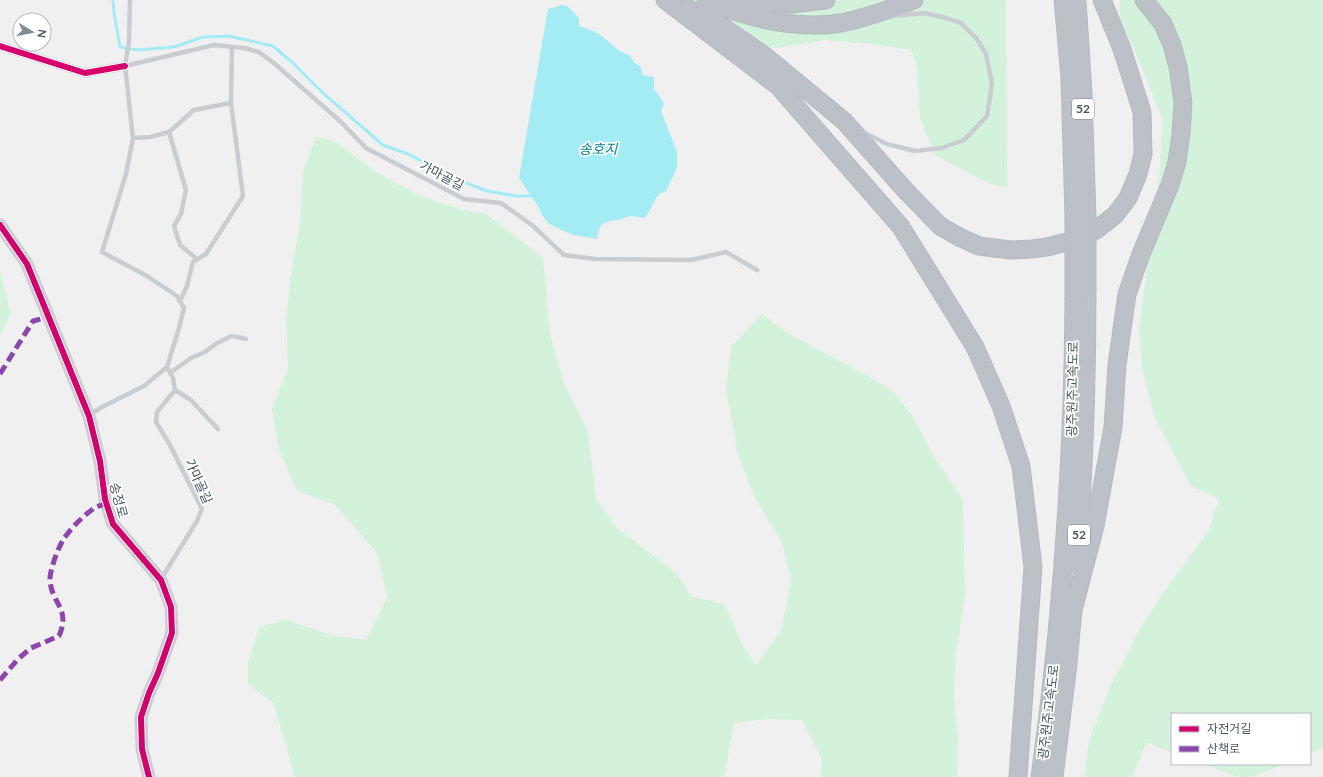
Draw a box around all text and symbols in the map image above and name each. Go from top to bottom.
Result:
north arrow [12,12,52,52]
text: N [35,29,49,39]
road number: 52 [1072,99,1094,119]
water label: 송호지 [579,140,618,157]
street label: 가마골길 [417,157,467,193]
street label: 광주원주고속도로 [1063,341,1081,437]
street label: 가마골길 [182,456,216,506]
street label: 송정로 [107,481,131,519]
road number: 52 [1068,525,1090,545]
street label: 광주원주고속도로 [1034,664,1062,760]
legend [1171,713,1311,765]
text: 자전거길 [1207,721,1251,736]
text: 산책로 [1207,741,1240,756]

